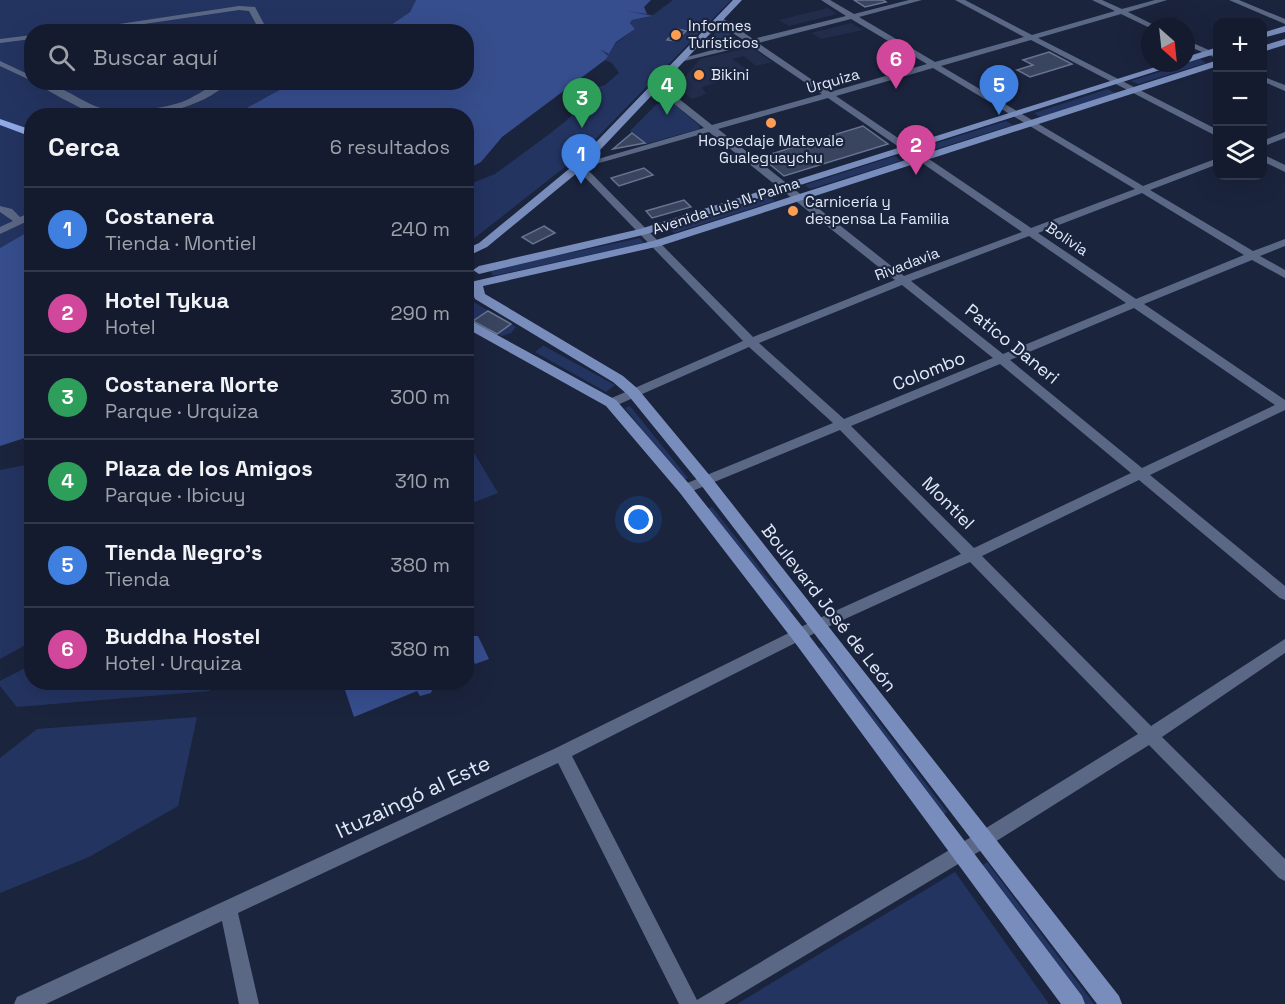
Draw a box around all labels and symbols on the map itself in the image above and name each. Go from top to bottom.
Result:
place label: Informes Turísticos [688,16,759,52]
north arrow [1141,18,1195,72]
marker: Informes Turísticos [669,28,683,42]
pin: 6 [876,40,916,89]
street label: Urquiza [804,64,862,97]
place label: Bikini [711,65,749,84]
pin: 4 [648,66,686,115]
pin: 5 [980,66,1018,115]
marker: Bikini [692,68,706,82]
pin: 3 [562,78,602,128]
marker: Hospedaje Matevale Gualeguaychu [764,116,778,130]
pin: 2 [896,126,936,175]
place label: Hospedaje Matevale Gualeguaychu [698,131,844,167]
pin: 1 [562,134,600,184]
street label: Avenida Luis N. Palma [650,173,802,238]
place label: Carnicería y despensa La Familia [805,192,950,228]
marker: Carnicería y despensa La Familia [786,204,800,218]
street label: Bolivia [1043,218,1092,260]
street label: Rivadavia [872,242,942,285]
street label: Patico Daneri [960,299,1064,389]
street label: Colombo [889,346,969,396]
street label: Montiel [917,471,980,534]
your location [624,505,653,534]
street label: Boulevard José de León [757,519,902,696]
street label: Ituzaingó al Este [331,749,494,844]

